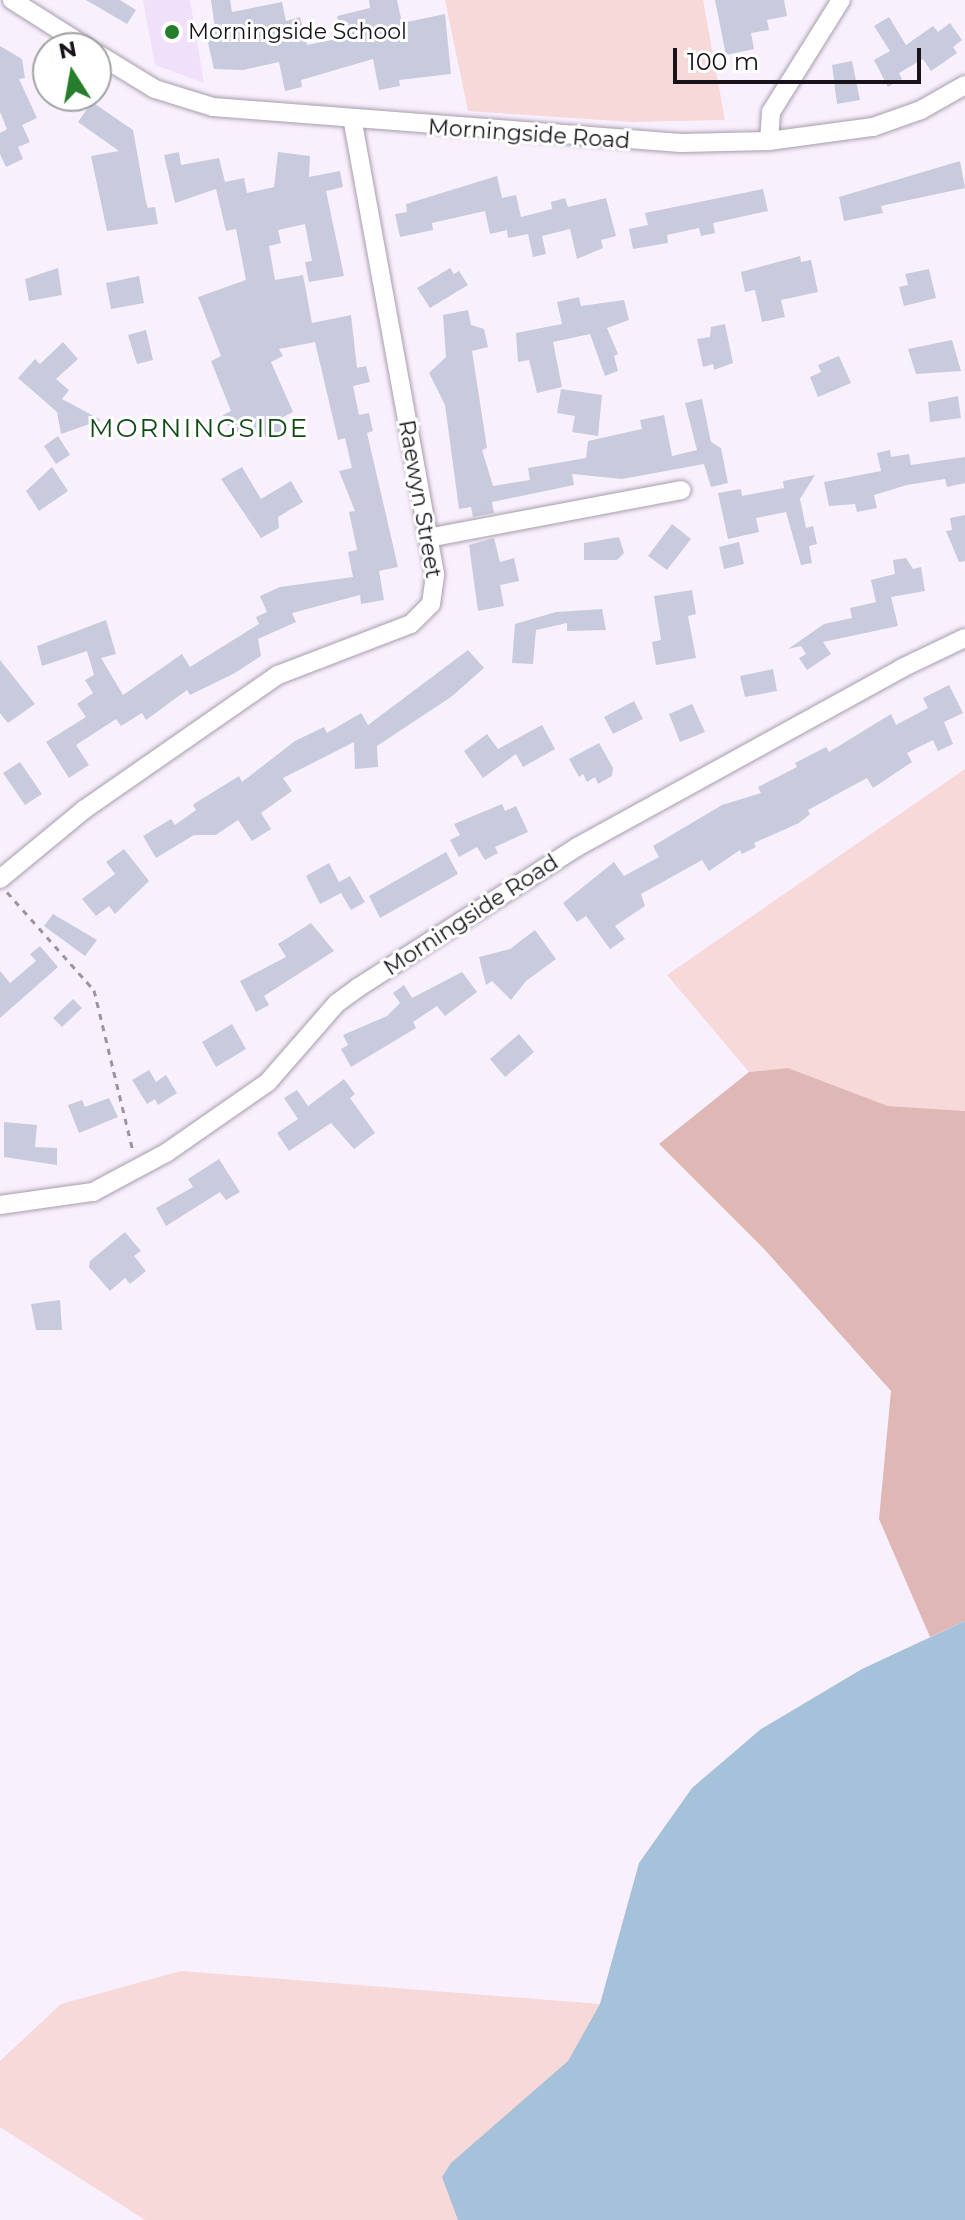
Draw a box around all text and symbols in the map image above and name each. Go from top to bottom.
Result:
place label: Morningside School [188,19,407,45]
marker: Morningside School [163,23,181,41]
north arrow [32,32,112,112]
scale bar [677,32,925,82]
text: N [56,35,79,65]
text: 100 m [687,47,759,76]
street label: Morningside Road [427,114,631,154]
district label: MORNINGSIDE [89,413,309,445]
street label: Raewyn Street [393,418,447,580]
street label: Morningside Road [379,849,563,981]

